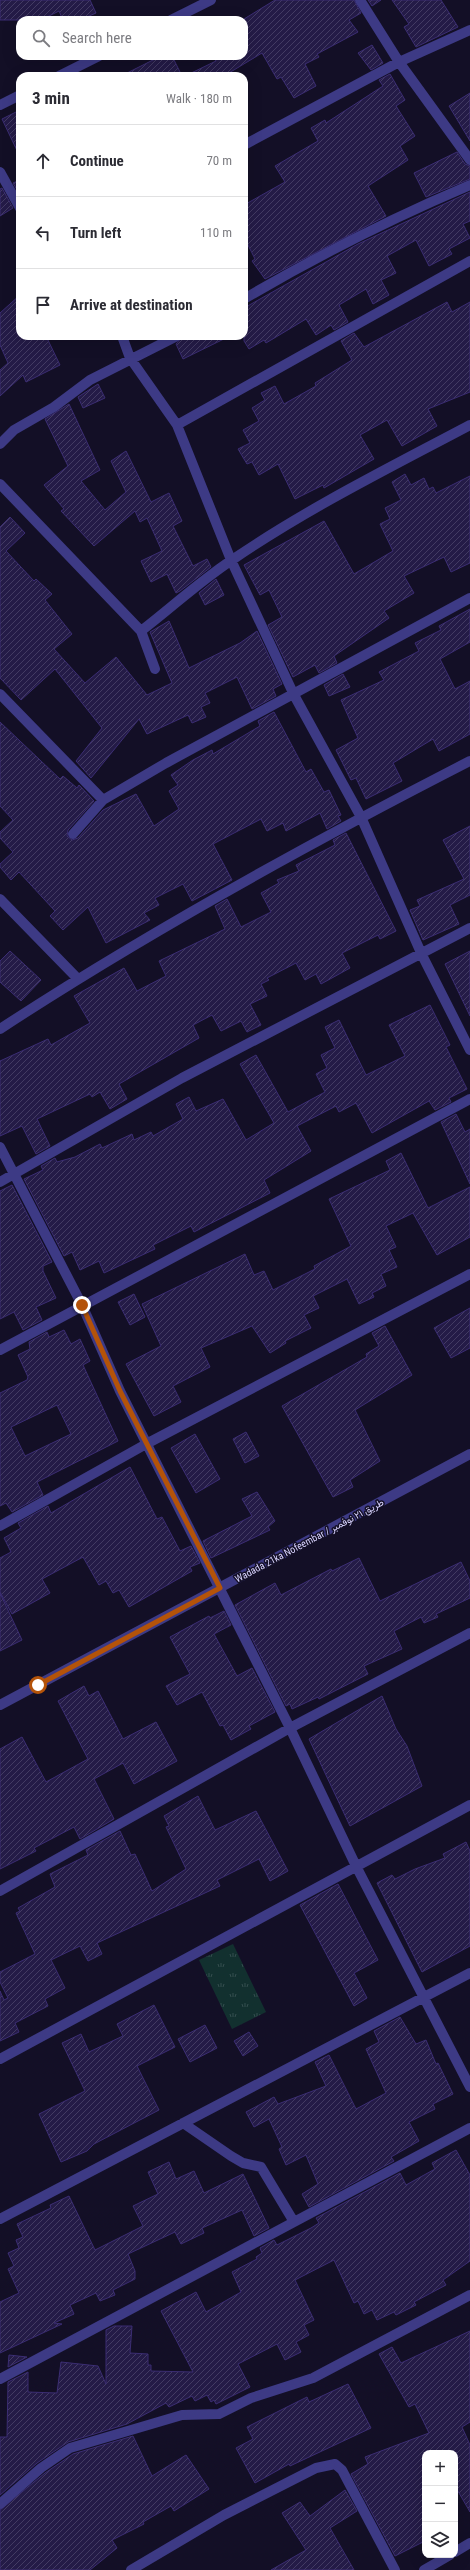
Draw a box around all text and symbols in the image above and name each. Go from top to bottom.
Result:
search box [16,16,248,60]
icon: search [30,27,52,49]
text: Search here [62,29,132,47]
text: 3 min [32,88,70,108]
text: Walk · 180 m [166,91,232,106]
icon: ahead [32,150,54,172]
text: Continue [70,152,124,170]
text: 70 m [206,153,232,168]
icon: left [32,222,54,244]
text: Turn left [70,224,121,242]
text: 110 m [200,225,232,240]
icon: arrive [32,294,54,316]
text: Arrive at destination [70,296,193,314]
route end [73,1296,91,1314]
street label: Wadada 21ka Nofeembar / طريق ٢١ نوفمبر [233,1496,386,1585]
route start [29,1676,47,1694]
map controls [422,2450,458,2558]
button: + [422,2450,458,2486]
button: − [422,2486,458,2522]
button: layers [422,2522,458,2558]

